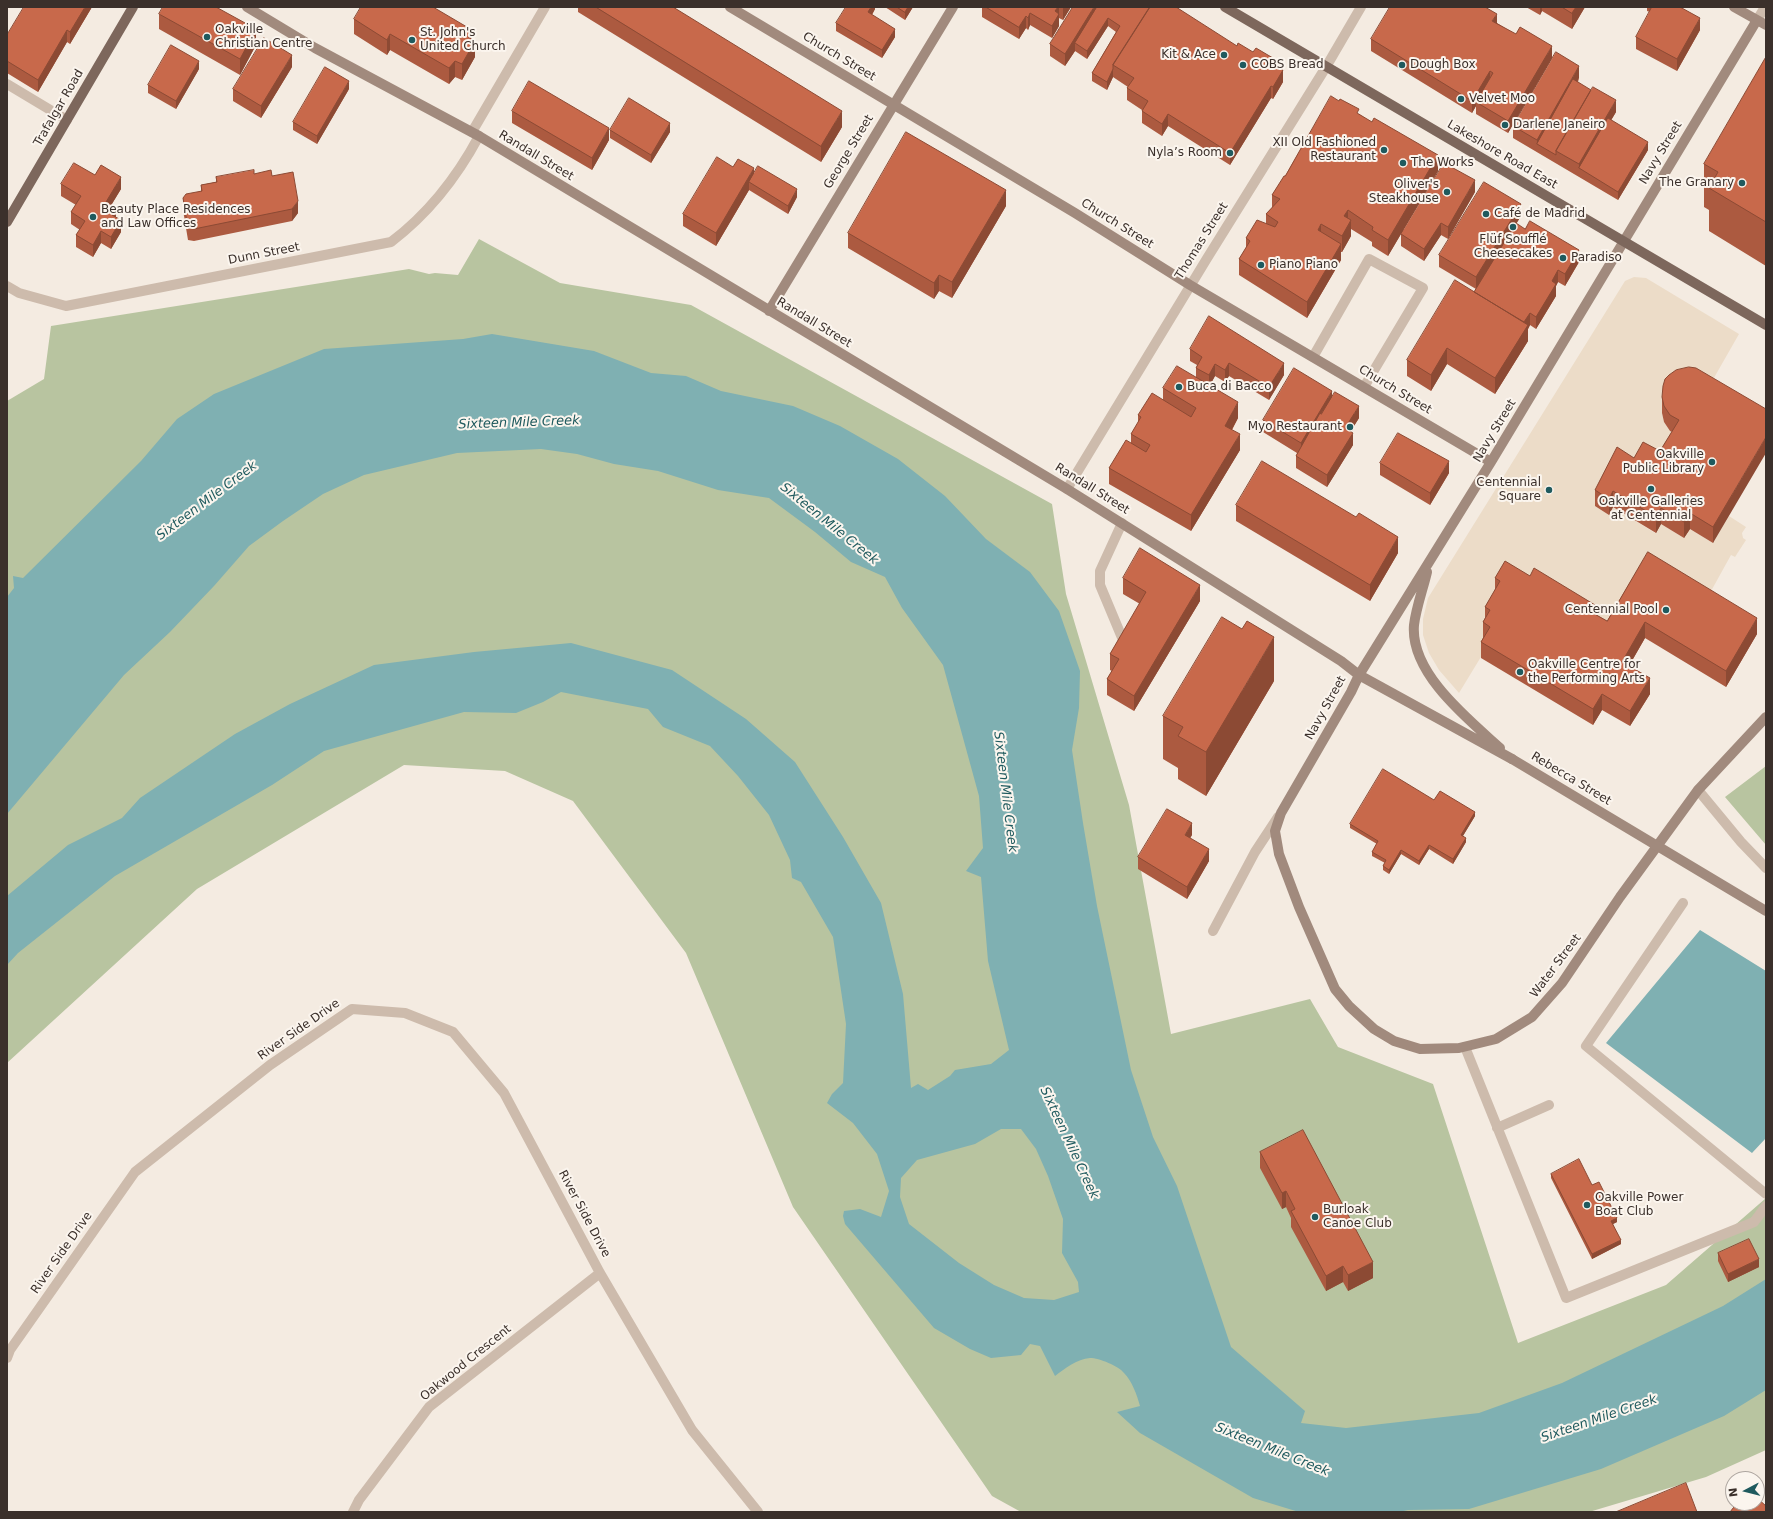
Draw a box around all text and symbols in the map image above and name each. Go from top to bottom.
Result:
place label: Oakville Christian Centre [215,23,312,51]
place label: St. John's United Church [420,26,506,54]
street label: Church Street [800,30,878,84]
marker: Oakville Christian Centre [202,32,212,42]
marker: St. John's United Church [407,35,417,45]
place label: Kit & Ace [1161,48,1216,62]
marker: Kit & Ace [1219,50,1229,60]
place label: COBS Bread [1251,58,1324,72]
place label: Dough Box [1410,58,1476,72]
marker: COBS Bread [1238,60,1248,70]
marker: Dough Box [1397,60,1407,70]
street label: Trafalgar Road [31,67,87,149]
place label: Velvet Moo [1469,92,1535,106]
marker: Velvet Moo [1456,94,1466,104]
street label: George Street [821,112,877,192]
street label: Lakeshore Road East [1444,118,1560,192]
place label: Darlene Janeiro [1513,118,1605,132]
street label: Navy Street [1637,119,1685,187]
marker: Darlene Janeiro [1500,120,1510,130]
street label: Randall Street [496,128,576,184]
place label: XII Old Fashioned Restaurant [1272,136,1376,164]
marker: XII Old Fashioned Restaurant [1379,145,1389,155]
place label: Nyla’s Room [1147,146,1222,160]
marker: Nyla’s Room [1225,148,1235,158]
place label: The Works [1411,156,1474,170]
marker: The Works [1398,158,1408,168]
place label: The Granary [1659,176,1734,190]
place label: Oliver's Steakhouse [1369,178,1439,206]
marker: The Granary [1737,178,1747,188]
marker: Oliver's Steakhouse [1442,187,1452,197]
street label: Church Street [1078,196,1156,252]
street label: Thomas Street [1173,200,1231,282]
place label: Beauty Place Residences and Law Offices [101,203,251,231]
place label: Café de Madrid [1494,207,1585,221]
marker: Café de Madrid [1481,209,1491,219]
marker: Beauty Place Residences and Law Offices [88,212,98,222]
marker: Flüf Soufflé Cheesecakes [1508,222,1518,232]
place label: Flüf Soufflé Cheesecakes [1474,233,1552,261]
street label: Dunn Street [227,240,301,268]
place label: Paradiso [1571,251,1622,265]
marker: Paradiso [1558,253,1568,263]
place label: Piano Piano [1269,258,1338,272]
marker: Piano Piano [1256,260,1266,270]
street label: Randall Street [774,295,854,351]
street label: Church Street [1356,363,1434,417]
place label: Buca di Bacco [1187,380,1271,394]
marker: Buca di Bacco [1174,382,1184,392]
street label: Navy Street [1471,397,1519,465]
water label: Sixteen Mile Creek [458,413,580,433]
place label: Myo Restaurant [1248,420,1342,434]
marker: Myo Restaurant [1345,422,1355,432]
place label: Oakville Public Library [1623,448,1704,476]
marker: Oakville Public Library [1707,457,1717,467]
water label: Sixteen Mile Creek [154,458,260,544]
street label: Randall Street [1052,460,1132,518]
place label: Centennial Square [1476,476,1541,504]
water label: Sixteen Mile Creek [777,480,881,568]
marker: Oakville Galleries at Centennial [1646,484,1656,494]
marker: Centennial Square [1544,485,1554,495]
place label: Oakville Galleries at Centennial [1599,495,1703,523]
place label: Centennial Pool [1565,603,1658,617]
marker: Centennial Pool [1661,605,1671,615]
place label: Oakville Centre for the Performing Arts [1528,658,1645,686]
marker: Oakville Centre for the Performing Arts [1515,667,1525,677]
street label: Navy Street [1303,674,1349,742]
water label: Sixteen Mile Creek [990,731,1020,853]
street label: Rebecca Street [1528,749,1614,809]
street label: Water Street [1527,931,1585,1001]
street label: River Side Drive [255,996,343,1064]
water label: Sixteen Mile Creek [1036,1085,1102,1201]
street label: River Side Drive [555,1168,613,1260]
place label: Oakville Power Boat Club [1595,1191,1683,1219]
marker: Oakville Power Boat Club [1582,1200,1592,1210]
place label: Burloak Canoe Club [1323,1203,1392,1231]
street label: River Side Drive [28,1209,96,1297]
marker: Burloak Canoe Club [1310,1212,1320,1222]
street label: Oakwood Crescent [418,1322,514,1404]
water label: Sixteen Mile Creek [1539,1392,1659,1446]
water label: Sixteen Mile Creek [1213,1420,1331,1480]
north arrow [1725,1471,1765,1511]
text: N [1727,1487,1741,1498]

